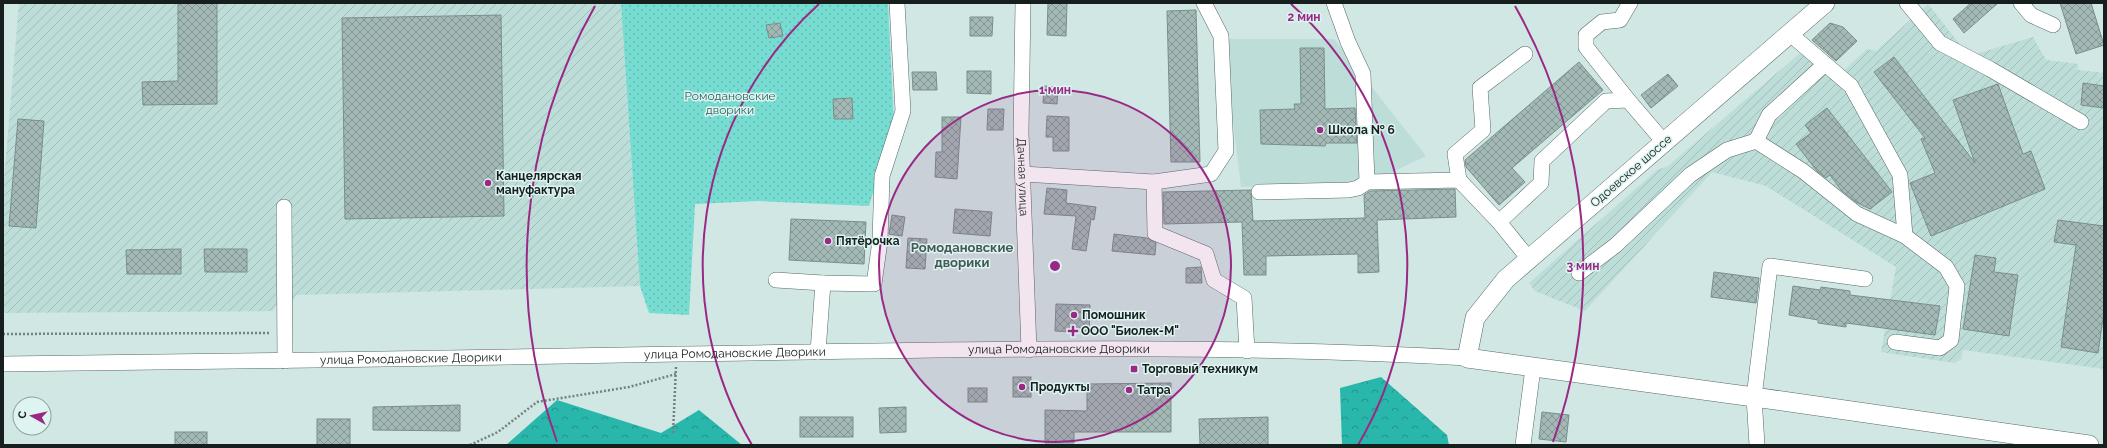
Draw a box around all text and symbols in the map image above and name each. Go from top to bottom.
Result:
text: 2 мин [1287,10,1321,24]
text: 1 мин [1039,83,1071,97]
park label: Ромодановские дворики [684,89,776,117]
place label: Школа № 6 [1328,123,1395,137]
marker: Школа № 6 [1315,125,1325,135]
street label: Одоевское шоссе [1587,132,1675,210]
street label: Дачная улица [1014,138,1031,216]
place label: Канцелярская мануфактура [496,169,582,197]
marker: Канцелярская мануфактура [483,178,493,188]
place label: Пятёрочка [836,234,900,248]
marker: Пятёрочка [823,236,833,246]
district label: Ромодановские дворики [911,240,1014,270]
centre of rings [1048,259,1062,273]
text: 3 мин [1567,259,1599,273]
place label: Помошник [1082,308,1146,322]
marker: Помошник [1069,310,1079,320]
place label: ООО "Биолек-М" [1081,324,1179,338]
marker: ООО "Биолек-М" [1068,326,1078,336]
street label: улица Ромодановские Дворики [968,342,1150,357]
street label: улица Ромодановские Дворики [644,345,826,362]
street label: улица Ромодановские Дворики [320,350,502,367]
place label: Торговый техникум [1142,362,1258,376]
marker: Торговый техникум [1129,364,1139,374]
place label: Продукты [1030,380,1090,394]
marker: Продукты [1017,382,1027,392]
place label: Татра [1137,383,1171,397]
marker: Татра [1124,385,1134,395]
north arrow [12,396,52,436]
text: С [16,410,30,419]

